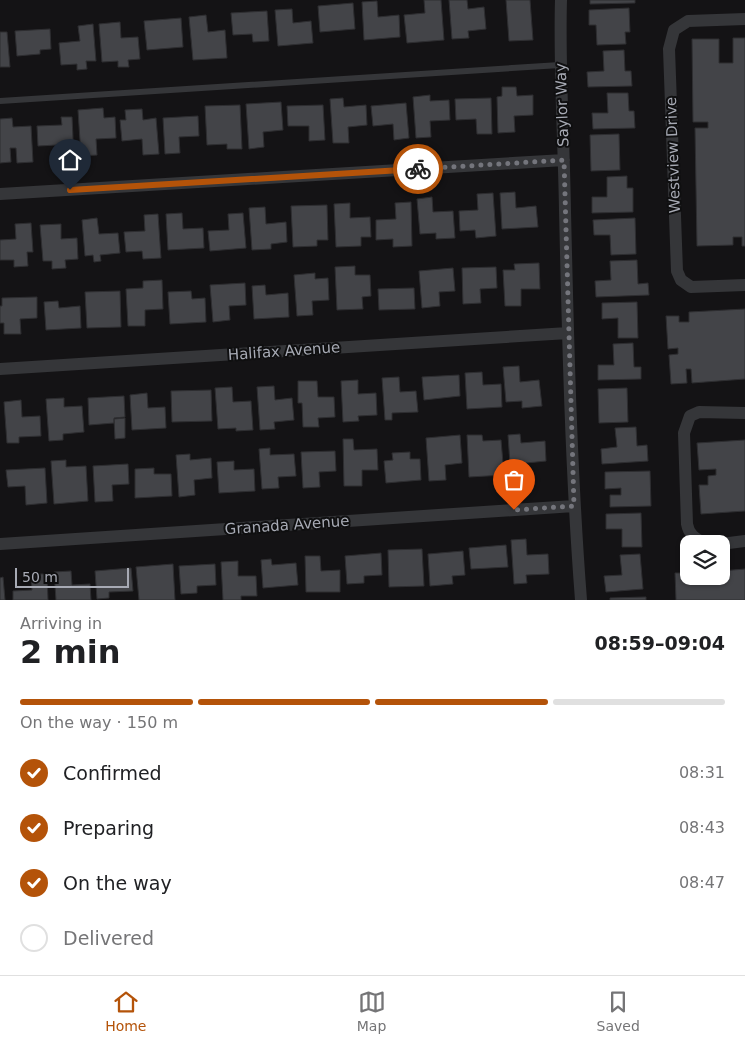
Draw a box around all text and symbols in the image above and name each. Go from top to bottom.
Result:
street label: Saylor Way [552,63,572,147]
street label: Westview Drive [662,97,684,213]
pin [49,139,91,190]
courier [393,144,443,194]
icon: home [56,146,84,174]
icon: bike [404,155,432,183]
street label: Halifax Avenue [227,338,341,364]
pin [493,459,535,510]
icon: bag [500,466,528,494]
street label: Granada Avenue [224,512,350,538]
map controls [680,535,730,585]
button: layers [680,535,730,585]
scale bar [15,565,129,588]
text: 50 m [22,569,58,585]
text: Arriving in [20,614,102,633]
text: 08:59–09:04 [595,632,725,654]
text: 2 min [20,633,121,671]
text: On the way · 150 m [20,713,178,732]
icon: check [20,759,48,787]
text: Confirmed [63,762,162,784]
text: 08:31 [679,763,725,782]
icon: check [20,814,48,842]
text: Preparing [63,817,154,839]
text: 08:43 [679,818,725,837]
icon: check [20,869,48,897]
text: On the way [63,872,172,894]
text: 08:47 [679,873,725,892]
text: Delivered [63,927,154,949]
tab: Home [105,988,146,1034]
tab: Map [357,988,386,1034]
tab: Saved [597,988,640,1034]

